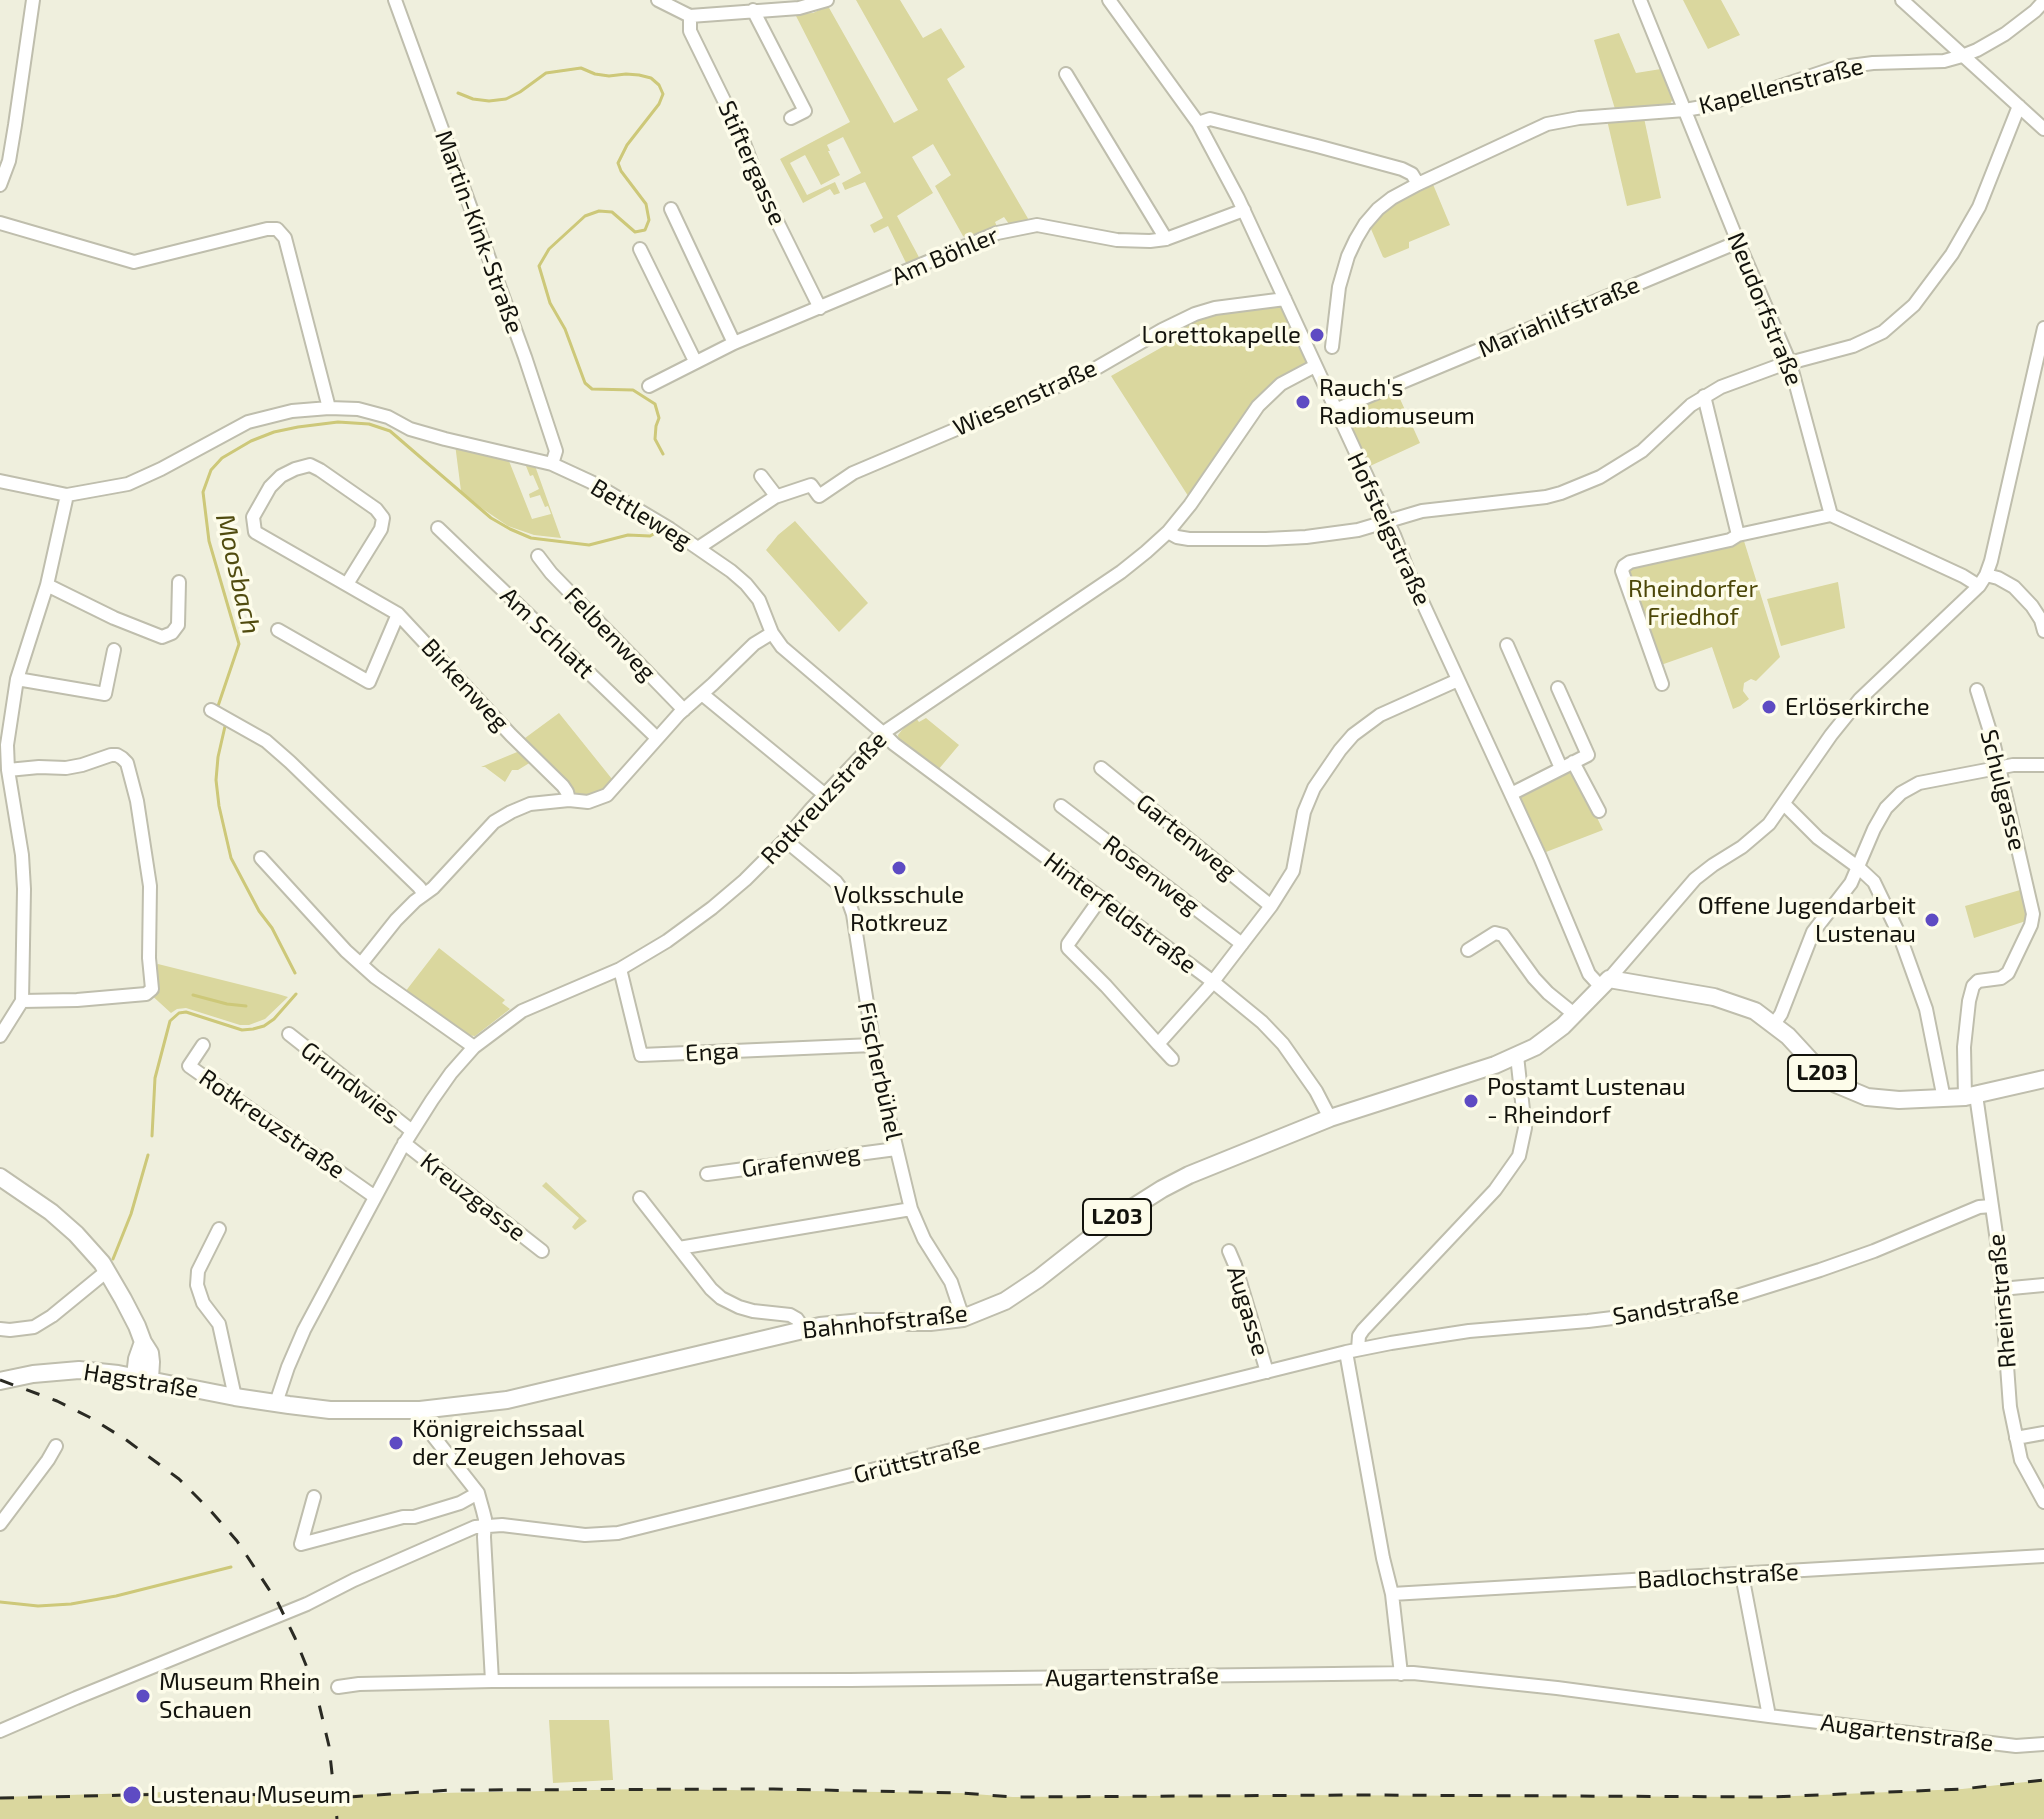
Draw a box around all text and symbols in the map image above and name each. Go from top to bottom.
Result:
street label: Kapellenstraße [1696,52,1866,120]
street label: Stiftergasse [712,96,792,230]
street label: Martin-Kink-Straße [429,126,529,338]
street label: Am Böhler [887,221,1003,291]
street label: Neudorfstraße [1721,228,1809,390]
street label: Mariahilfstraße [1474,270,1644,364]
place label: Lorettokapelle [1142,321,1301,349]
marker: Lorettokapelle [1308,326,1326,344]
street label: Wiesenstraße [949,354,1101,442]
place label: Rauch's Radiomuseum [1319,374,1475,430]
marker: Rauch's Radiomuseum [1294,393,1312,411]
street label: Hofsteigstraße [1341,448,1437,610]
street label: Bettleweg [586,473,696,555]
water label: Moosbach [209,511,267,637]
park label: Rheindorfer Friedhof [1628,575,1758,631]
street label: Am Schlatt [494,581,600,685]
street label: Felbenweg [558,581,662,687]
street label: Birkenweg [415,633,515,737]
place label: Erlöserkirche [1785,693,1930,721]
marker: Erlöserkirche [1760,698,1778,716]
street label: Rotkreuzstraße [755,726,893,870]
street label: Schulgasse [1974,727,2032,853]
street label: Gartenweg [1130,788,1242,886]
street label: Rosenweg [1097,829,1205,921]
street label: Hinterfeldstraße [1038,846,1202,980]
marker: Volksschule Rotkreuz [890,859,908,877]
place label: Volksschule Rotkreuz [834,881,964,937]
place label: Offene Jugendarbeit Lustenau [1698,892,1916,948]
marker: Offene Jugendarbeit Lustenau [1923,911,1941,929]
street label: Fischerbühel [851,999,909,1143]
street label: Grundwies [295,1036,405,1130]
street label: Enga [684,1036,740,1068]
road number: L203 [1788,1055,1856,1091]
street label: Rotkreuzstraße [194,1063,350,1185]
place label: Postamt Lustenau - Rheindorf [1487,1073,1686,1129]
marker: Postamt Lustenau - Rheindorf [1462,1092,1480,1110]
street label: Grafenweg [740,1138,862,1184]
street label: Kreuzgasse [414,1147,532,1247]
road number: L203 [1083,1199,1151,1235]
street label: Rheinstraße [1982,1233,2022,1369]
street label: Augasse [1221,1263,1275,1359]
street label: Sandstraße [1611,1281,1741,1331]
street label: Bahnhofstraße [801,1299,969,1345]
street label: Hagstraße [82,1358,200,1404]
place label: Königreichssaal der Zeugen Jehovas [412,1415,626,1471]
street label: Grüttstraße [851,1430,983,1490]
marker: Königreichssaal der Zeugen Jehovas [387,1434,405,1452]
street label: Badlochstraße [1637,1557,1799,1595]
street label: Augartenstraße [1045,1661,1219,1693]
place label: Museum Rhein Schauen [159,1668,320,1724]
marker: Museum Rhein Schauen [134,1687,152,1705]
street label: Augartenstraße [1819,1708,1995,1758]
place label: Lustenau Museum [150,1781,351,1809]
marker: Lustenau Museum [121,1784,143,1806]

